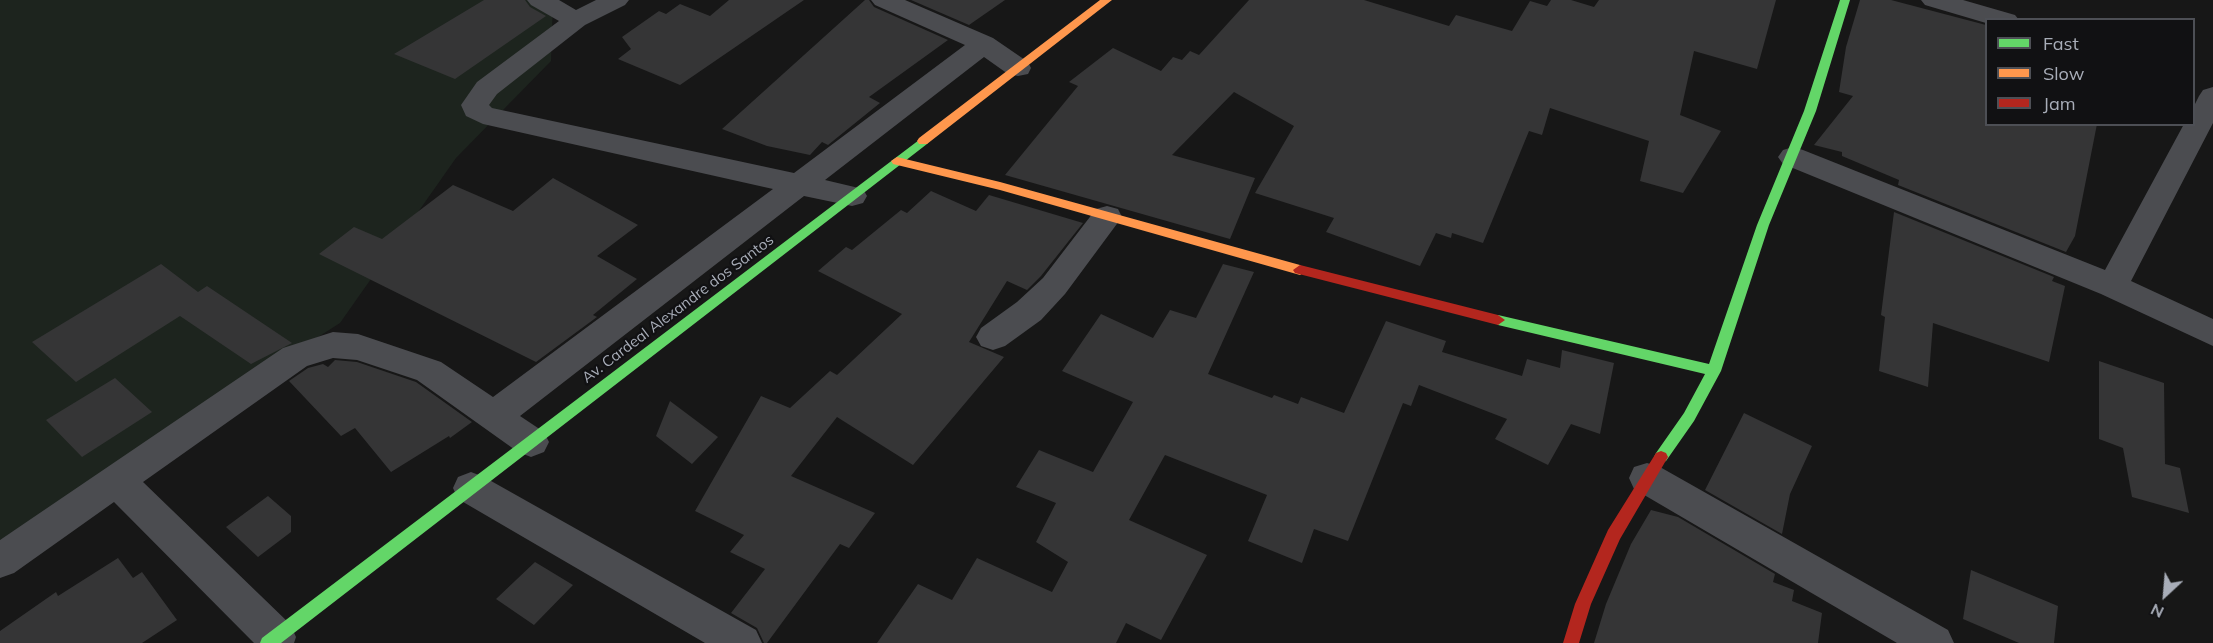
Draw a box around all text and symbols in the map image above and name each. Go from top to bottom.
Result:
legend [1985,18,2195,126]
text: Fast [2043,32,2079,55]
text: Slow [2043,62,2084,85]
text: Jam [2043,92,2076,115]
street label: Av. Cardeal Alexandre dos Santos [579,231,777,387]
north arrow [2135,565,2195,625]
text: N [2147,600,2167,623]

